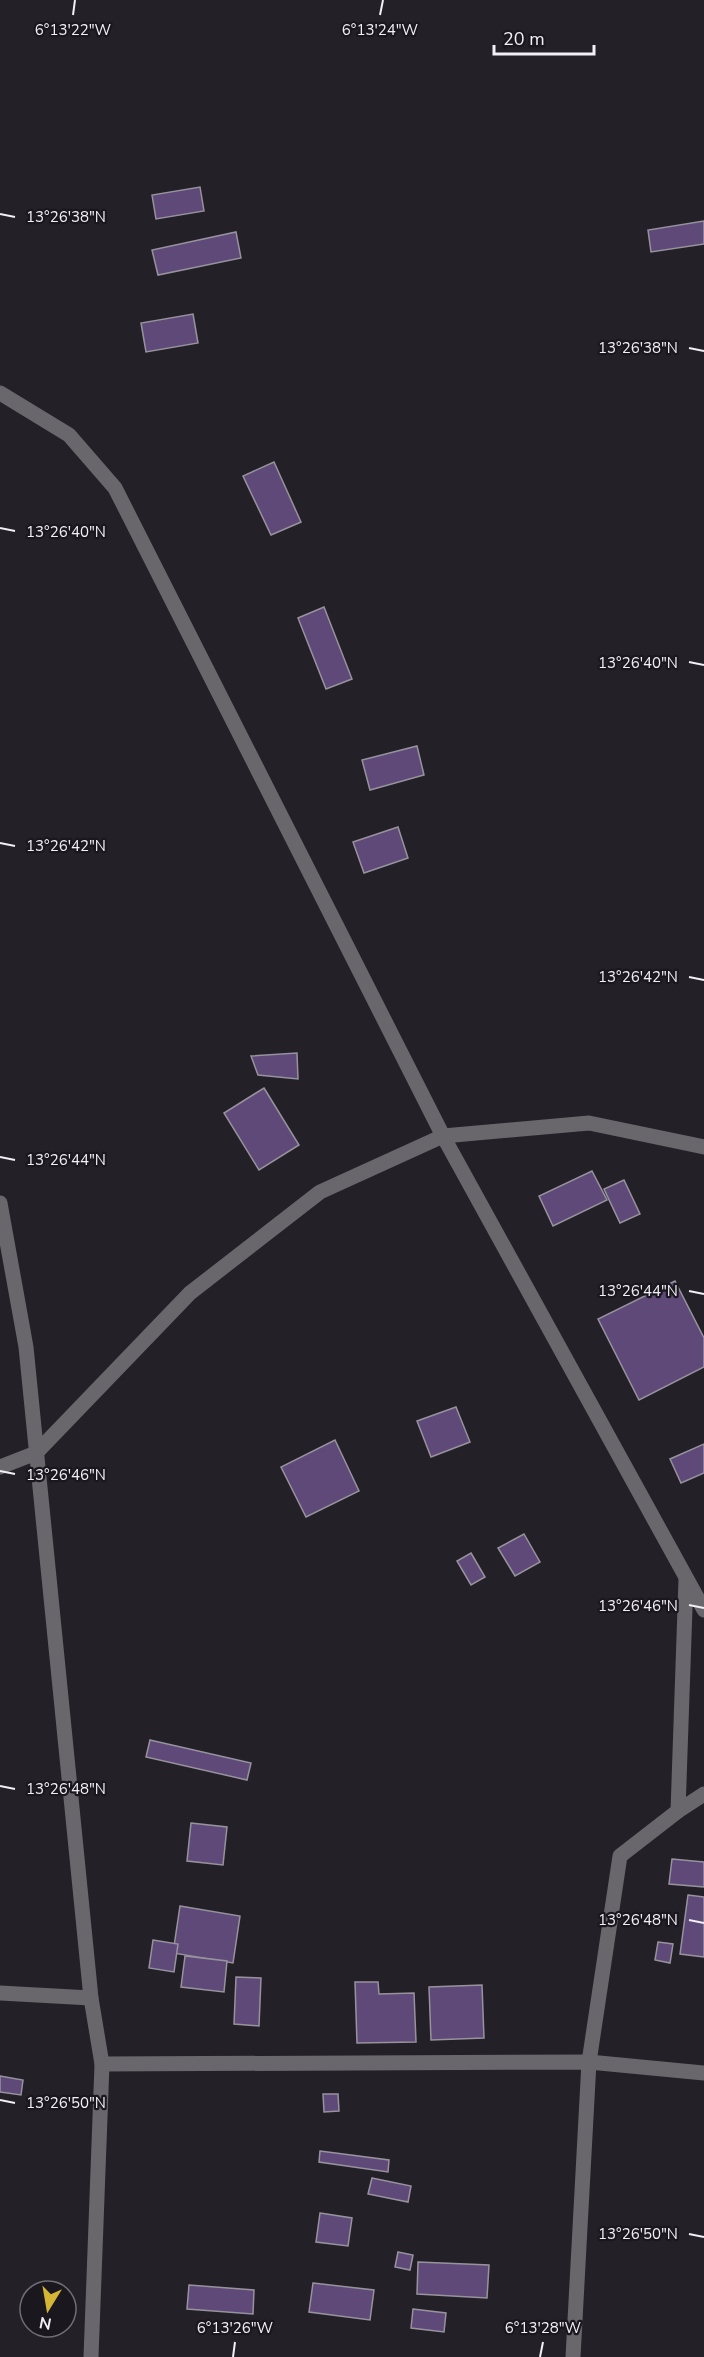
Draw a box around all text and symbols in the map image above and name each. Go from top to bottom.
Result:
scale bar [494,18,594,56]
text: 6°13'22"W [35,20,112,40]
text: 6°13'24"W [342,20,419,40]
text: 20 m [503,27,545,51]
text: 13°26'38"N [26,207,106,227]
text: 13°26'38"N [598,338,678,358]
text: 13°26'40"N [26,522,106,542]
text: 13°26'40"N [598,653,678,673]
text: 13°26'42"N [26,836,106,856]
text: 13°26'42"N [598,967,678,987]
text: 13°26'44"N [26,1150,106,1170]
text: 13°26'44"N [598,1281,678,1301]
text: 13°26'46"N [26,1465,106,1485]
text: 13°26'46"N [598,1596,678,1616]
text: 13°26'48"N [26,1779,106,1799]
text: 13°26'48"N [598,1910,678,1930]
text: 13°26'50"N [26,2093,106,2113]
text: 13°26'50"N [598,2224,678,2244]
north arrow [18,2279,78,2339]
text: N [37,2311,53,2335]
text: 6°13'26"W [197,2318,274,2338]
text: 6°13'28"W [505,2318,582,2338]

